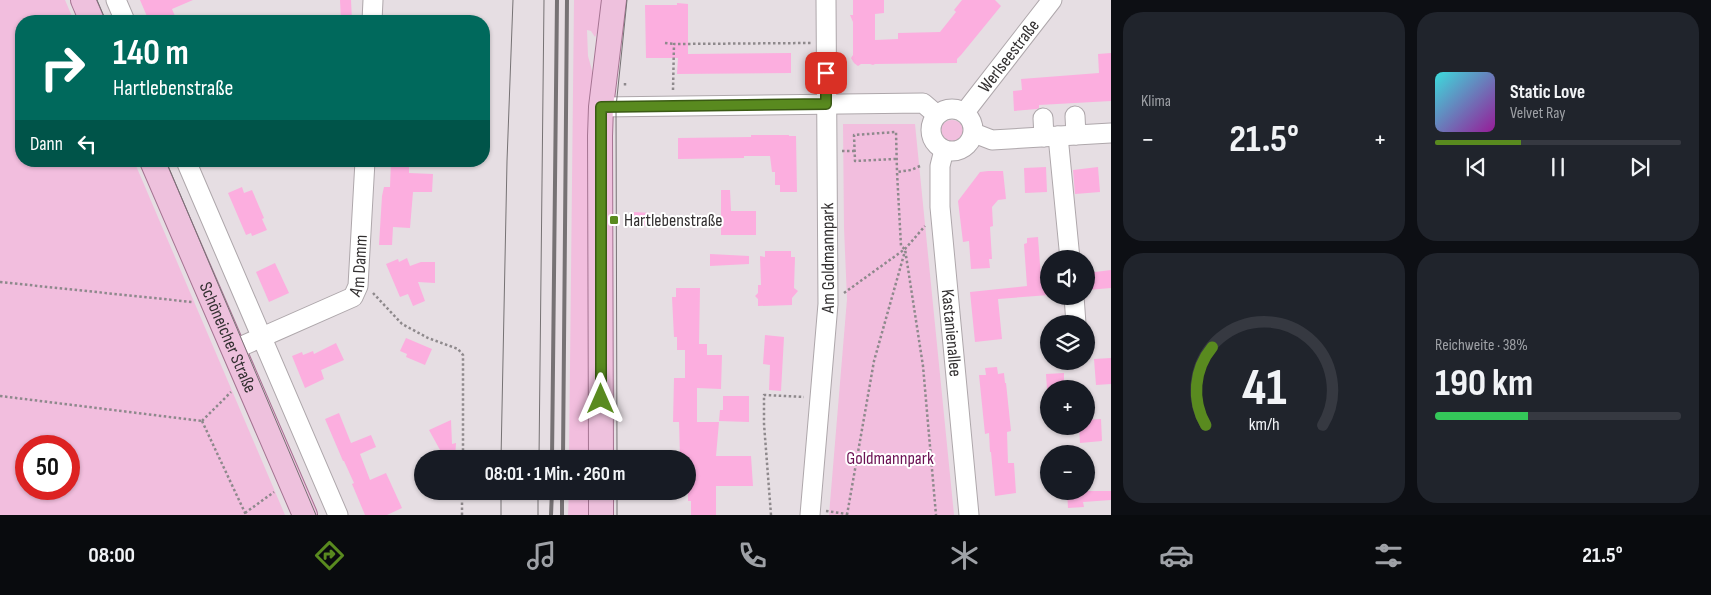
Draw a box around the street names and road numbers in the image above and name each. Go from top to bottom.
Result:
street label: Werlseestraße [974,16,1044,97]
street label: Am Goldmannpark [817,202,839,315]
street label: Am Damm [344,234,372,300]
street label: Schöneicher Straße [195,279,261,396]
street label: Kastanienallee [937,288,966,378]

